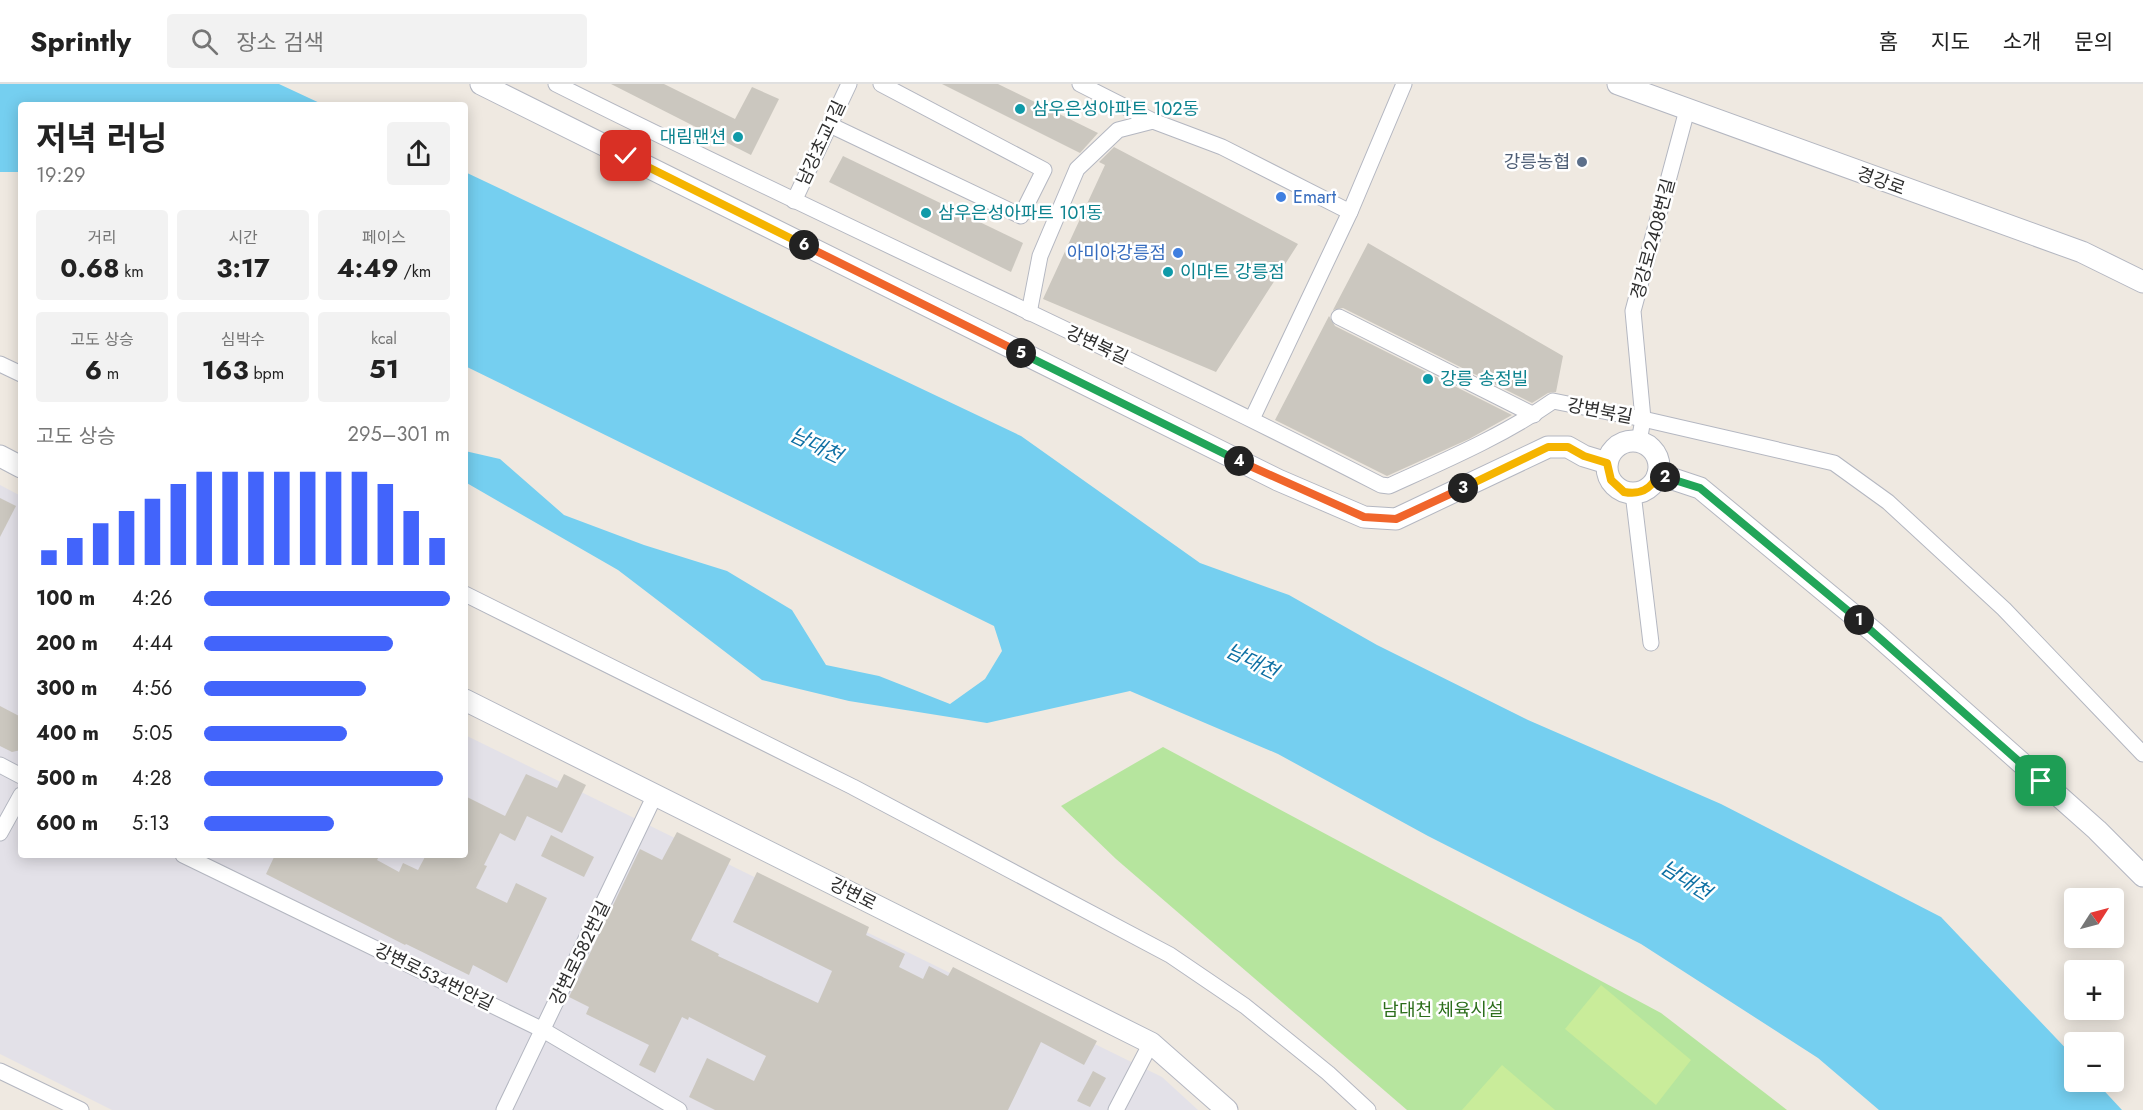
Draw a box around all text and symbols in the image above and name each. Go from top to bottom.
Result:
search box [167,14,587,68]
text: Sprintly [30,21,131,62]
icon: search [188,25,221,58]
text: 장소 검색 [236,26,324,58]
text: 홈 [1879,27,1898,57]
text: 지도 [1931,27,1970,57]
text: 소개 [2003,27,2041,57]
text: 문의 [2074,27,2113,57]
street label: 남강초교1길 [790,96,852,190]
place label: 삼우은성아파트 102동 [1032,96,1199,122]
marker: 삼우은성아파트 102동 [1013,102,1027,116]
text: 저녁 러닝 [36,115,167,162]
button: share [387,122,450,185]
place label: 대림맨션 [660,124,726,150]
pin [600,130,651,181]
marker: 대림맨션 [731,130,745,144]
icon: check [609,139,642,172]
place label: 강릉농협 [1504,149,1570,175]
marker: 강릉농협 [1575,155,1589,169]
street label: 경강로 [1853,160,1909,202]
text: 19:29 [36,161,85,190]
street label: 경강로2408번길 [1624,176,1682,302]
place label: Emart [1293,184,1337,210]
marker: Emart [1274,190,1288,204]
place label: 삼우은성아파트 101동 [938,200,1103,226]
marker: 삼우은성아파트 101동 [919,206,933,220]
text: 거리 [87,226,117,249]
text: 시간 [228,226,258,249]
text: 페이스 [362,226,406,249]
pin: 6 [789,230,819,260]
text: 6 [799,233,809,256]
place label: 아미아강릉점 [1067,240,1166,266]
marker: 아미아강릉점 [1171,246,1185,260]
text: 0.68 [60,249,119,287]
text: 3:17 [216,249,270,287]
text: 4:49 [337,249,399,287]
place label: 이마트 강릉점 [1180,259,1285,285]
text: km [119,260,144,283]
text: /km [399,260,431,283]
marker: 이마트 강릉점 [1161,265,1175,279]
street label: 강변북길 [1061,319,1133,371]
text: kcal [371,327,397,350]
text: 고도 상승 [70,328,134,351]
text: 심박수 [221,328,265,351]
pin: 5 [1006,338,1036,368]
text: 5 [1016,341,1026,364]
text: 51 [369,350,399,388]
text: 6 [85,351,102,389]
text: 163 [202,351,249,389]
text: m [102,362,119,385]
text: bpm [249,362,284,385]
place label: 강릉 송정빌 [1440,366,1528,392]
marker: 강릉 송정빌 [1421,372,1435,386]
street label: 강변북길 [1565,392,1635,430]
text: 295–301 m [348,420,450,449]
water label: 남대천 [785,420,849,472]
text: 고도 상승 [36,422,116,451]
pin: 4 [1224,446,1254,476]
text: 4 [1233,449,1245,472]
pin: 2 [1650,462,1680,492]
text: 2 [1660,465,1670,488]
pin: 3 [1448,473,1478,503]
text: 3 [1458,476,1468,499]
text: 100 m [36,584,95,613]
text: 4:26 [132,584,173,613]
pin: 1 [1844,605,1874,635]
text: 1 [1855,608,1863,631]
text: 200 m [36,629,98,658]
text: 4:44 [132,629,173,658]
water label: 남대천 [1221,636,1285,688]
text: 300 m [36,674,97,703]
text: 4:56 [132,674,172,703]
text: 400 m [36,719,99,748]
text: 5:05 [132,719,173,748]
pin [2015,755,2066,806]
text: 500 m [36,764,98,793]
text: 4:28 [132,764,172,793]
icon: arrive [2024,764,2057,797]
text: 600 m [36,809,98,838]
text: 5:13 [132,809,169,838]
water label: 남대천 [1655,854,1719,909]
street label: 강변로 [825,871,881,917]
north arrow [2064,888,2124,948]
map controls [2064,888,2124,1092]
street label: 강변로582번길 [544,897,616,1009]
street label: 강변로534번안길 [370,937,498,1017]
button: + [2064,960,2124,1020]
park label: 남대천 체육시설 [1382,997,1504,1023]
button: − [2064,1032,2124,1092]

